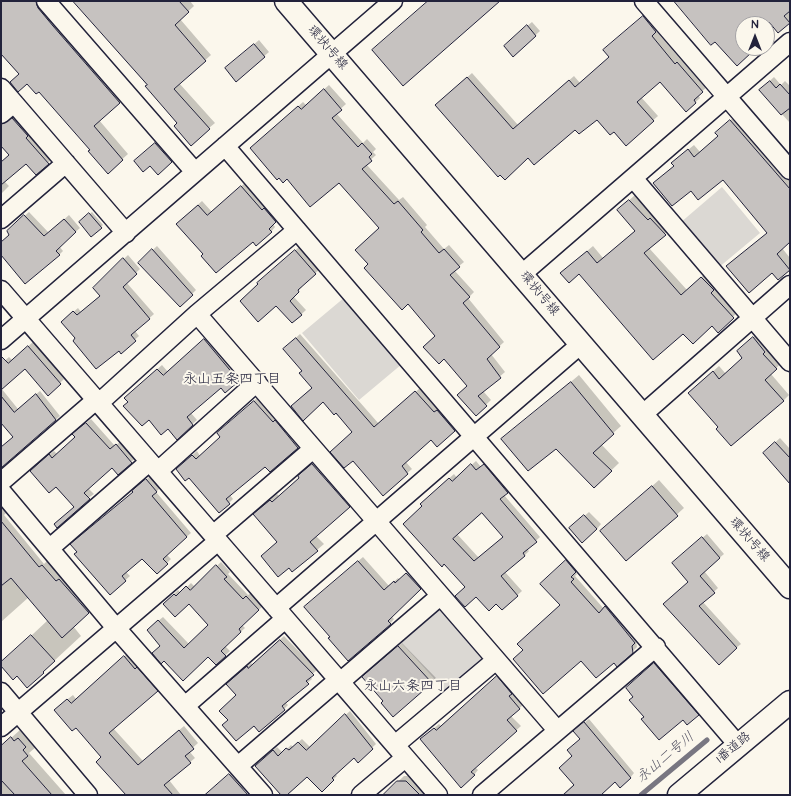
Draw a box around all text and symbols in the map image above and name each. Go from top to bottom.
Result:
north arrow [735,16,775,56]
text: N [752,17,758,32]
street label: 環状1号線 [304,23,350,73]
street label: 環状1号線 [516,268,562,320]
district label: 永山五条四丁目 [183,372,281,388]
street label: 環状1号線 [726,515,772,565]
district label: 永山六条四丁目 [364,679,462,695]
water label: 永山二号川 [634,729,698,787]
street label: 1番道路 [713,729,755,767]

